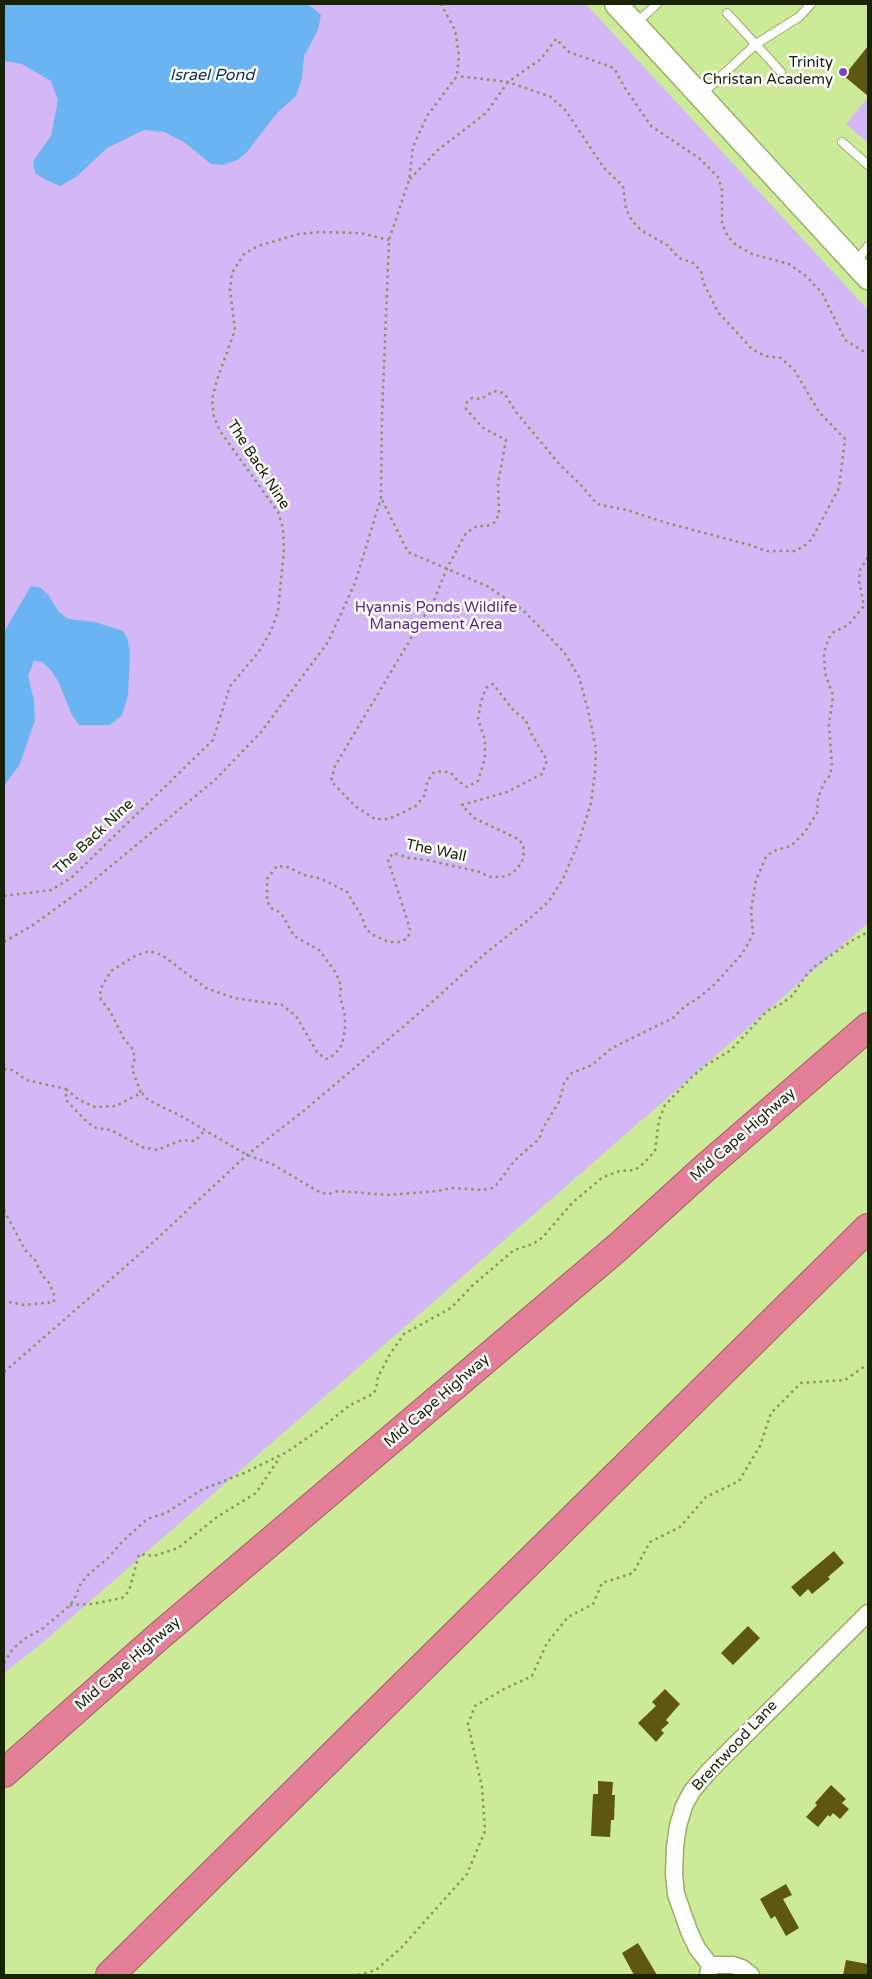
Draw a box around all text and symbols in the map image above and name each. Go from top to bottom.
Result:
place label: Trinity Christan Academy [703,54,833,89]
water label: Israel Pond [170,66,254,86]
marker: Trinity Christan Academy [837,66,849,78]
street label: The Back Nine [222,417,294,513]
park label: Hyannis Ponds Wildlife Management Area [355,599,517,634]
street label: The Back Nine [50,795,138,879]
street label: The Wall [404,836,468,866]
street label: Mid Cape Highway [687,1084,799,1186]
street label: Mid Cape Highway [381,1350,493,1452]
street label: Mid Cape Highway [72,1613,184,1715]
street label: Brentwood Lane [689,1697,781,1795]

